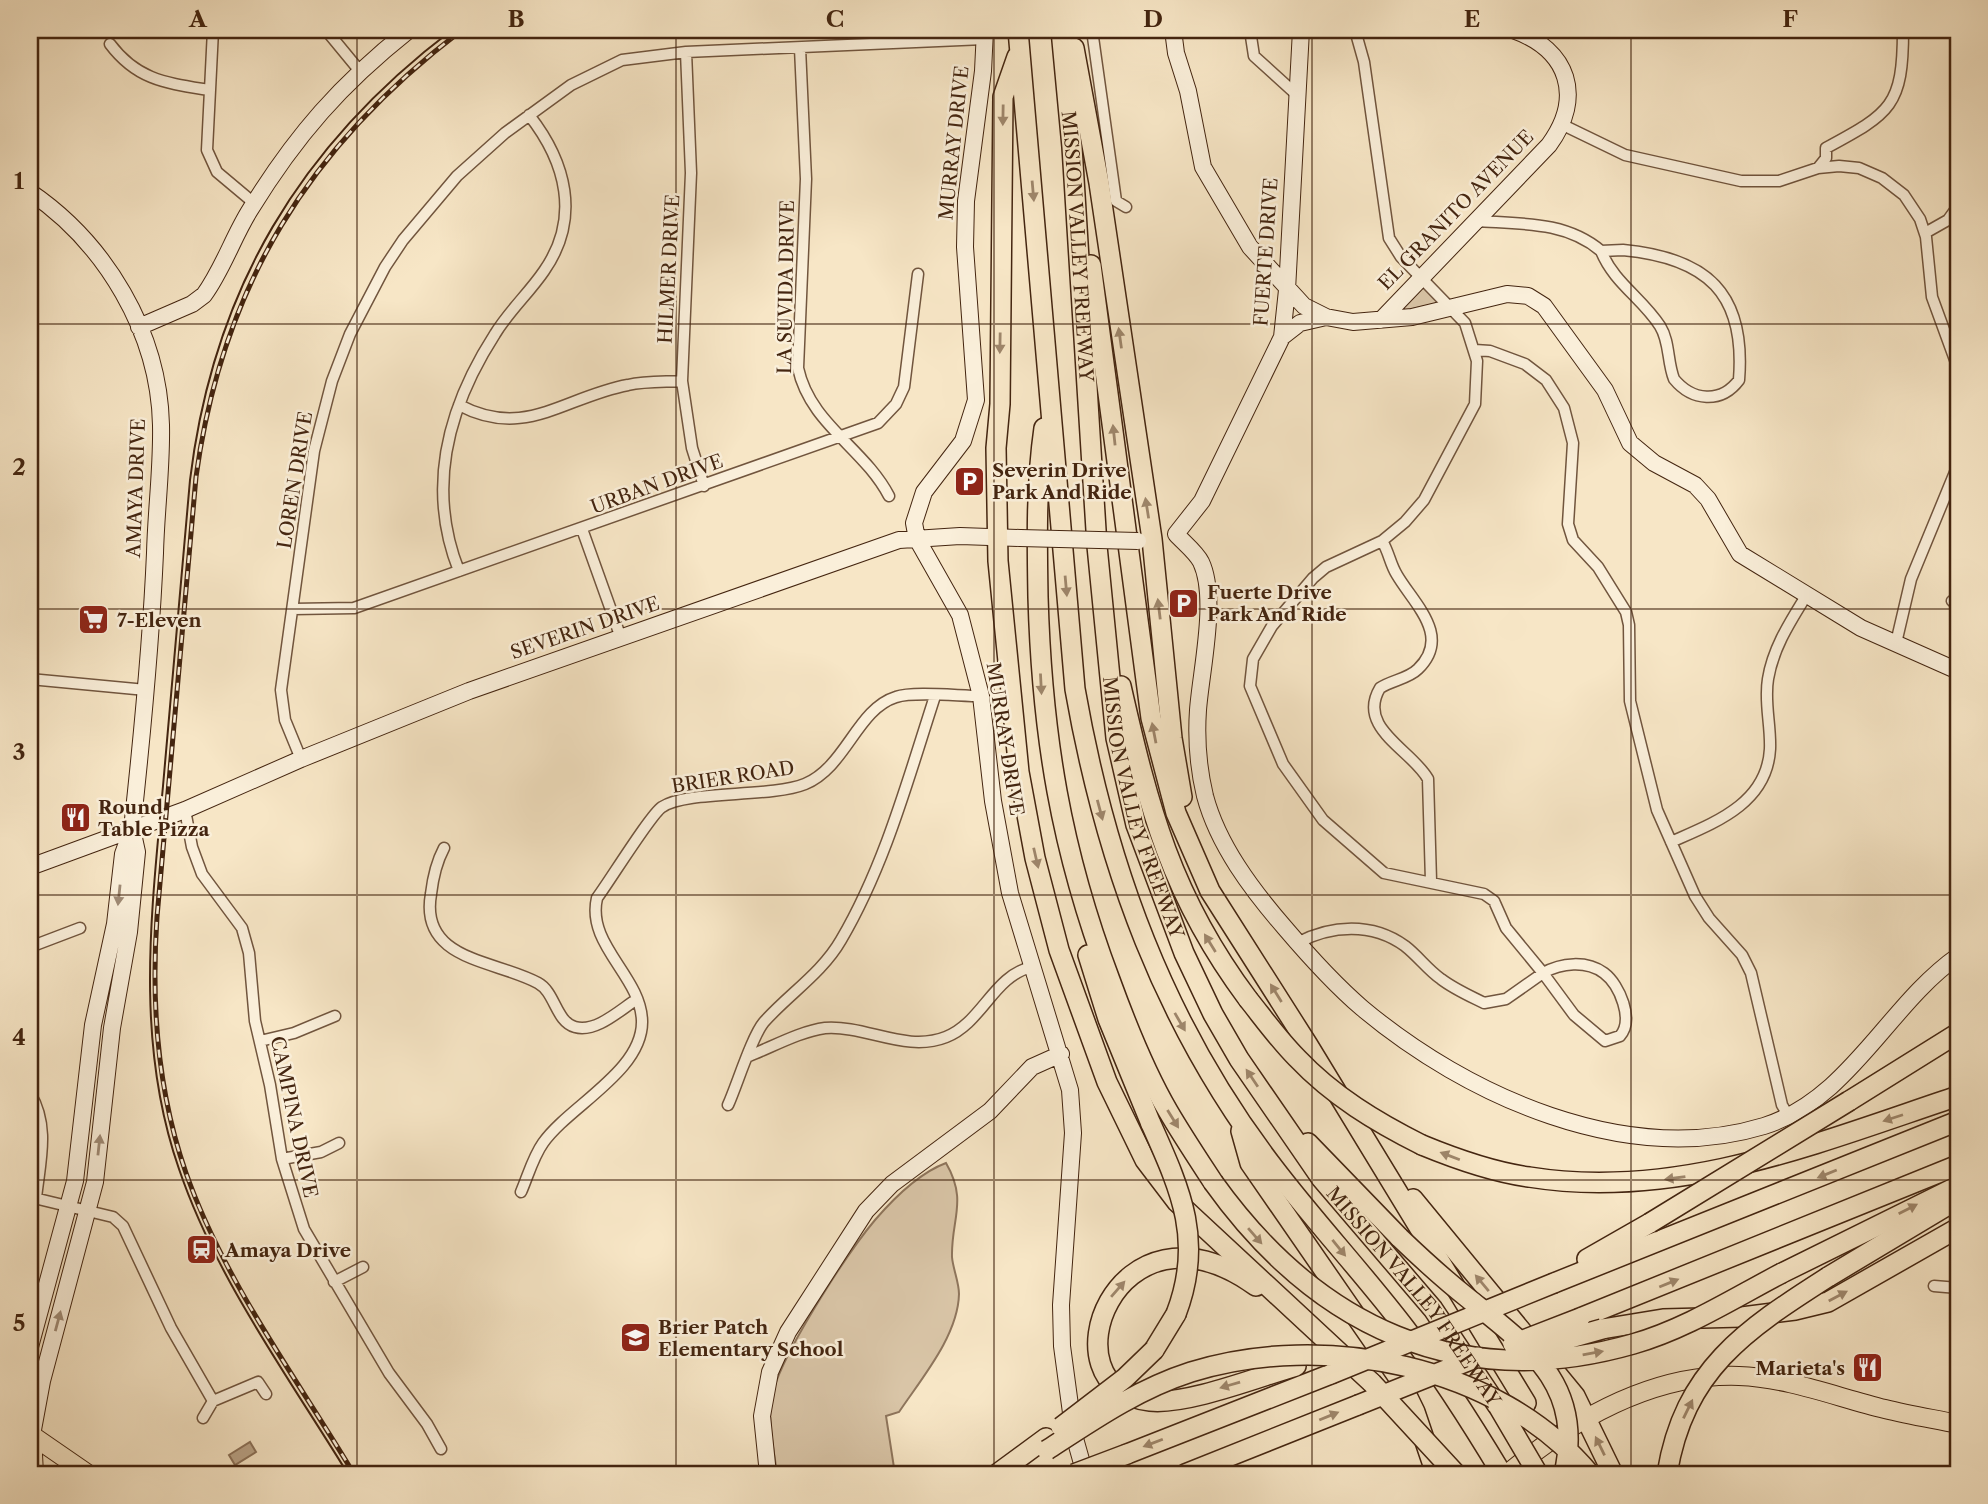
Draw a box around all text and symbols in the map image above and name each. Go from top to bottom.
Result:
text: A [188,5,208,33]
text: B [507,5,525,33]
text: C [826,5,844,33]
text: D [1143,5,1163,33]
text: E [1464,5,1480,33]
text: F [1782,5,1798,33]
street label: MURRAY DRIVE [934,65,974,221]
one-way arrow [997,104,1009,126]
street label: MISSION VALLEY FREEWAY [1057,110,1098,383]
street label: EL GRANITO AVENUE [1374,125,1538,295]
text: 1 [14,167,25,195]
street label: FUERTE DRIVE [1249,177,1283,327]
one-way arrow [1028,180,1039,202]
street label: HILMER DRIVE [654,194,684,344]
street label: LA SUVIDA DRIVE [773,200,799,374]
one-way arrow [1114,327,1125,349]
one-way arrow [994,332,1006,354]
street label: LOREN DRIVE [273,410,317,550]
street label: AMAYA DRIVE [122,418,150,559]
one-way arrow [1108,424,1119,446]
street label: URBAN DRIVE [588,449,726,519]
text: 2 [12,453,26,481]
place label: Severin Drive Park And Ride [992,459,1132,504]
parking icon: Severin Drive Park And Ride [952,464,986,498]
one-way arrow [1141,497,1152,519]
one-way arrow [1061,575,1072,597]
place label: Fuerte Drive Park And Ride [1207,581,1347,626]
parking icon: Fuerte Drive Park And Ride [1167,586,1201,620]
street label: SEVERIN DRIVE [507,592,663,664]
one-way arrow [1154,598,1165,620]
supermarket icon: 7-Eleven [77,603,111,637]
place label: 7-Eleven [117,609,202,632]
street label: MURRAY DRIVE [982,661,1028,817]
one-way arrow [1036,673,1047,695]
street label: MISSION VALLEY FREEWAY [1098,675,1189,942]
one-way arrow [1149,722,1160,744]
text: 3 [13,738,26,766]
street label: BRIER ROAD [670,756,796,798]
place label: Round Table Pizza [98,796,211,841]
one-way arrow [1095,800,1105,821]
restaurant icon: Round Table Pizza [58,801,92,835]
one-way arrow [1030,847,1041,869]
one-way arrow [113,885,124,907]
one-way arrow [1203,933,1216,952]
one-way arrow [1269,983,1282,1002]
one-way arrow [1174,1013,1186,1032]
text: 4 [12,1023,26,1051]
street label: CAMPINA DRIVE [266,1034,322,1200]
one-way arrow [1246,1068,1259,1087]
one-way arrow [1166,1109,1179,1128]
one-way arrow [1883,1113,1904,1124]
one-way arrow [94,1134,105,1156]
one-way arrow [1440,1151,1461,1162]
one-way arrow [1816,1169,1837,1180]
one-way arrow [1663,1173,1685,1184]
street label: MISSION VALLEY FREEWAY [1322,1182,1506,1411]
one-way arrow [1899,1203,1919,1215]
one-way arrow [1247,1228,1262,1245]
station icon: Amaya Drive [185,1233,219,1267]
place label: Amaya Drive [224,1239,351,1262]
one-way arrow [1331,1239,1346,1256]
one-way arrow [1475,1275,1490,1292]
one-way arrow [1659,1277,1680,1288]
one-way arrow [1110,1280,1126,1298]
one-way arrow [1828,1291,1848,1302]
text: 5 [13,1309,25,1337]
one-way arrow [54,1310,64,1331]
place label: Brier Patch Elementary School [658,1316,844,1361]
school or university icon: Brier Patch Elementary School [618,1321,652,1355]
one-way arrow [1582,1347,1604,1358]
restaurant icon: Marieta's [1851,1351,1885,1385]
place label: Marieta's [1755,1357,1845,1380]
one-way arrow [1219,1380,1240,1390]
one-way arrow [1682,1399,1693,1419]
one-way arrow [1319,1411,1340,1422]
one-way arrow [1594,1436,1605,1456]
one-way arrow [1143,1438,1164,1449]

